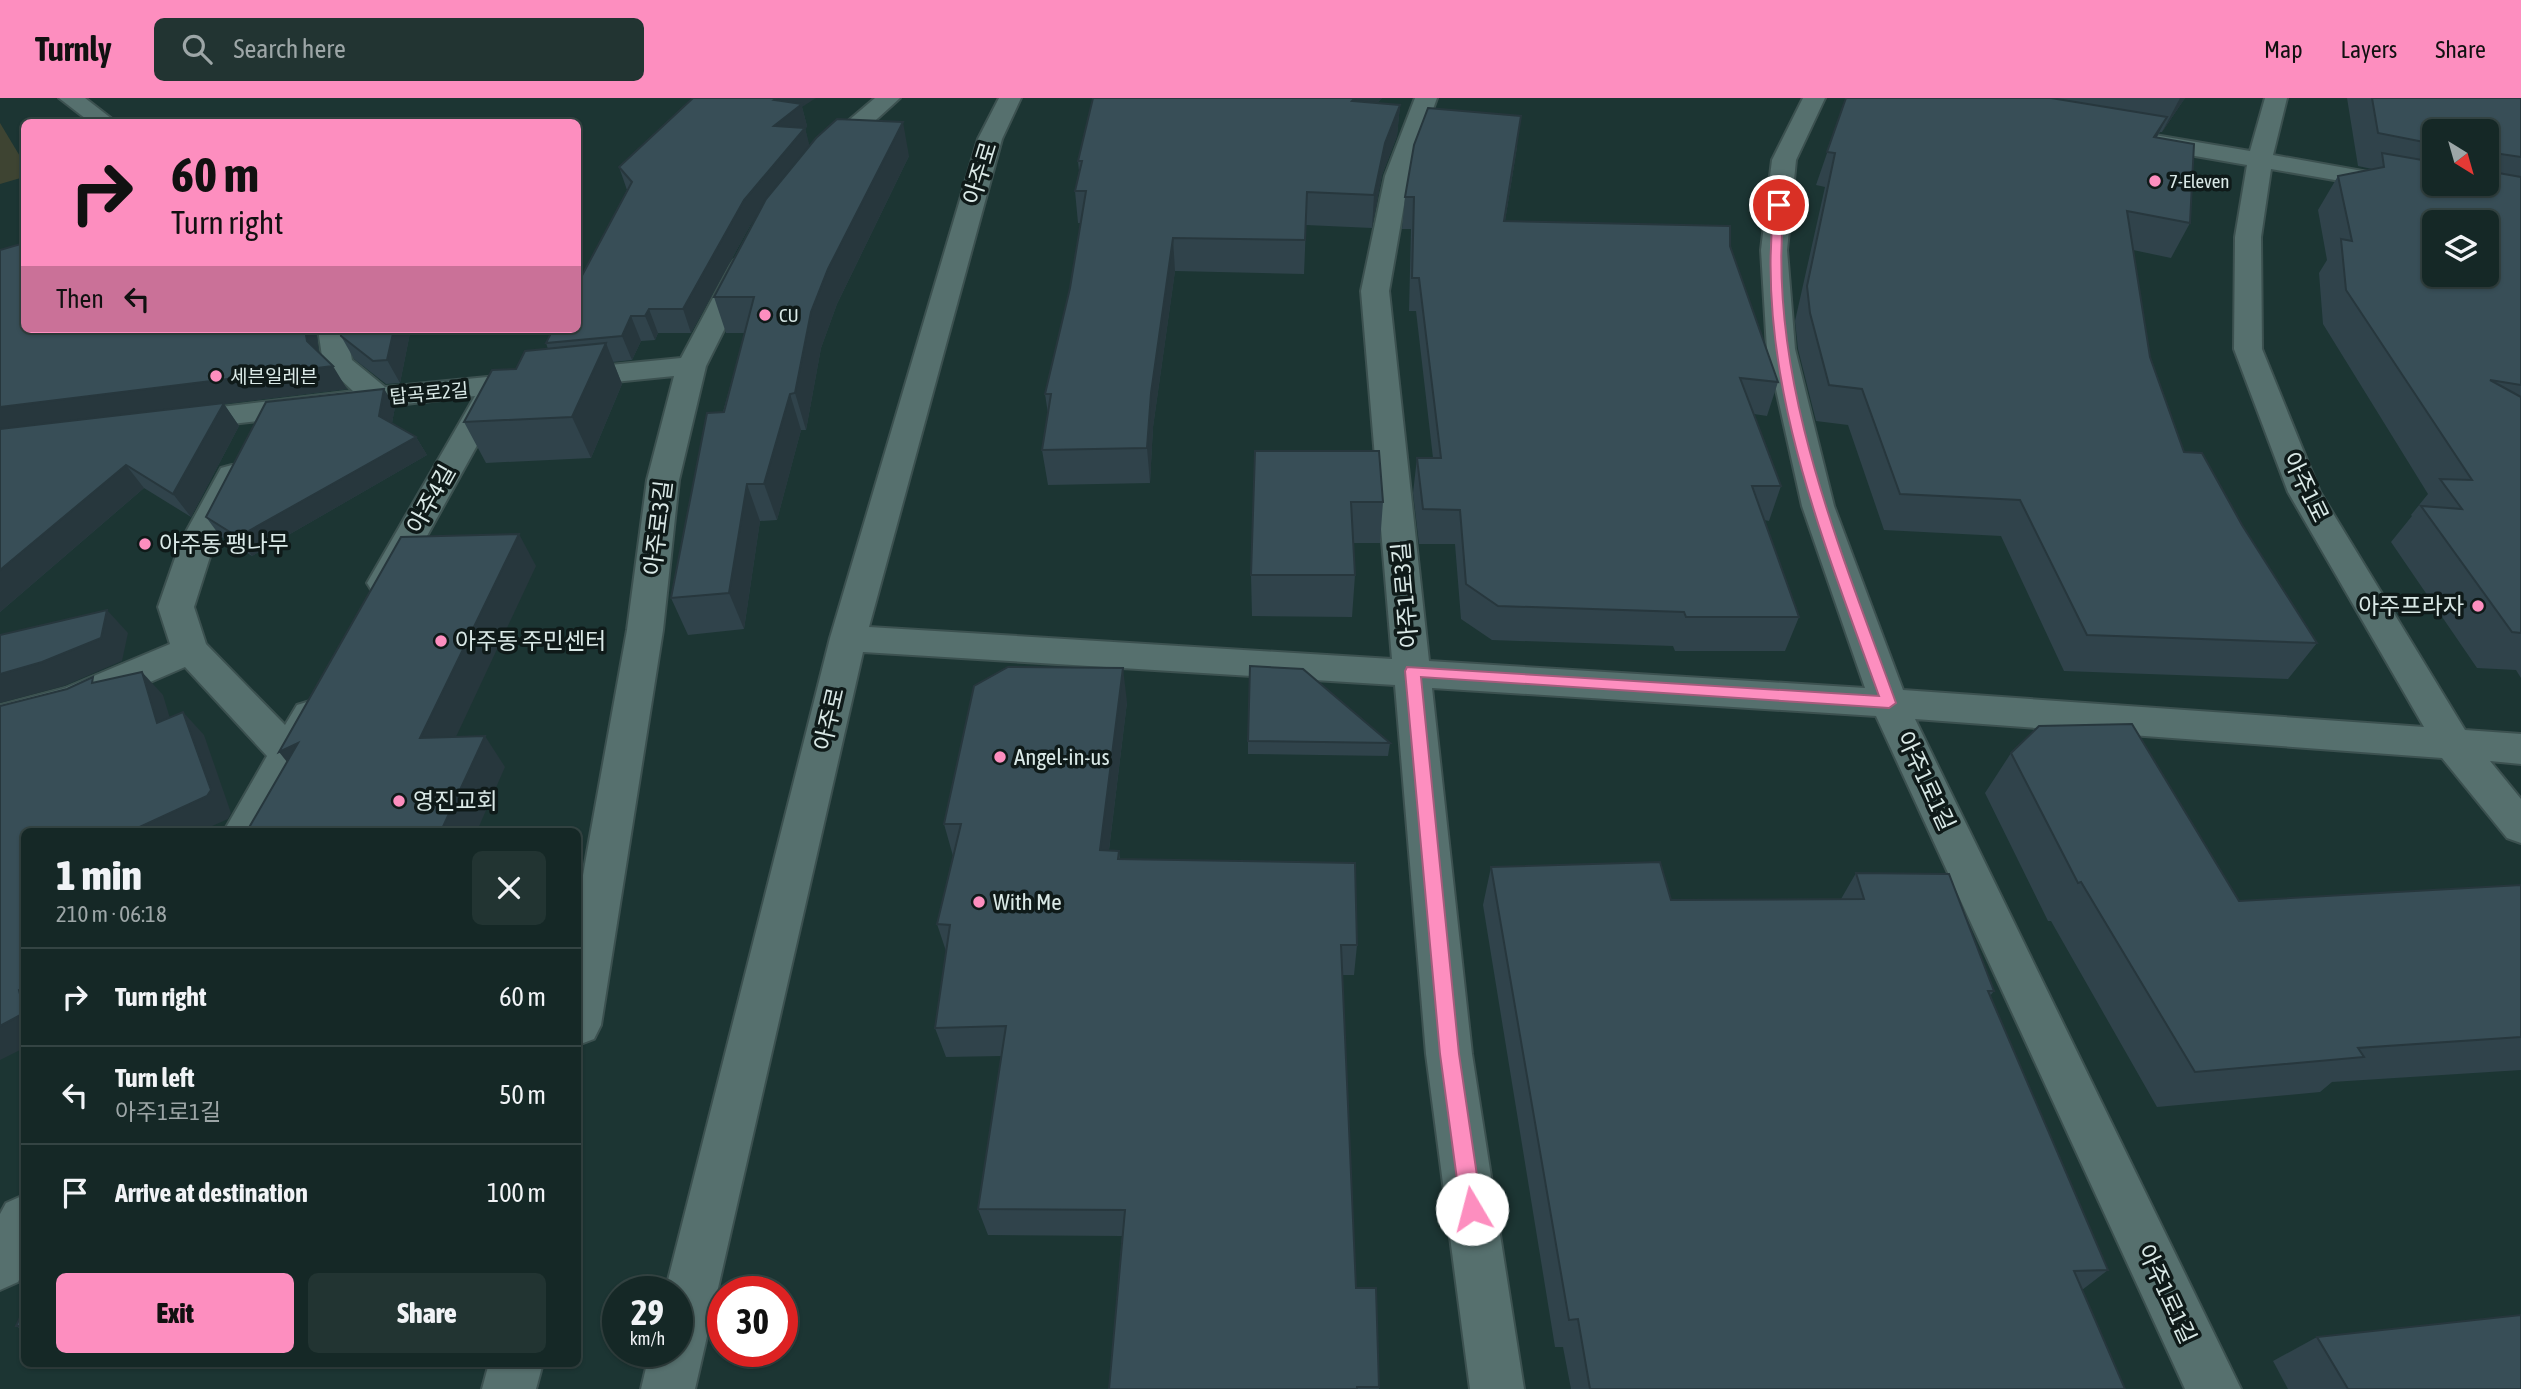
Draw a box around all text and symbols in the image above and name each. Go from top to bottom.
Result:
search box [154,18,644,81]
text: Turnly [35,30,112,68]
icon: search [178,30,216,68]
text: Search here [234,34,346,64]
text: Map [2264,36,2303,63]
text: Layers [2341,36,2397,63]
text: Share [2435,36,2486,63]
north arrow [2422,119,2499,196]
map controls [2422,119,2499,287]
street label: 아주로 [958,139,1002,207]
text: 60 m [171,146,259,202]
icon: right [56,147,147,238]
place label: 7-Eleven [2169,170,2230,192]
marker: 7-Eleven [2147,173,2163,189]
pin [1749,175,1809,235]
icon: arrive [1760,186,1798,224]
text: Turn right [171,204,284,241]
button: layers [2422,210,2499,287]
icon: left [118,280,156,318]
text: Then [56,284,104,314]
place label: CU [779,304,799,326]
marker: CU [757,307,773,323]
place label: 세븐일레븐 [230,365,317,387]
marker: 세븐일레븐 [208,368,224,384]
street label: 탑곡로2길 [389,379,469,407]
street label: 아주1로 [2278,448,2334,526]
street label: 아주4길 [402,460,460,538]
street label: 아주로3길 [639,479,677,577]
place label: 아주동 팽나무 [159,531,289,557]
marker: 아주동 팽나무 [137,536,153,552]
street label: 아주1로3길 [1387,541,1423,649]
place label: 아주프라자 [2358,593,2464,619]
marker: 아주프라자 [2470,598,2486,614]
place label: 아주동 주민센터 [455,628,606,654]
marker: 아주동 주민센터 [433,633,449,649]
street label: 아주로 [809,685,849,753]
street label: 아주1로1길 [1892,727,1960,835]
place label: Angel-in-us [1014,744,1110,770]
marker: Angel-in-us [992,749,1008,765]
place label: 영진교회 [413,788,498,814]
marker: 영진교회 [391,793,407,809]
text: 1 min [56,851,142,899]
button: close [472,851,546,925]
place label: With Me [993,889,1062,915]
marker: With Me [971,894,987,910]
text: 210 m · 06:18 [56,901,167,927]
icon: right [56,978,94,1016]
text: Turn right [115,982,206,1012]
text: 60 m [499,982,546,1012]
text: Turn left [115,1063,195,1093]
icon: left [56,1076,94,1114]
text: 50 m [499,1080,546,1110]
text: 아주1로1길 [115,1099,221,1125]
position arrow [1435,1172,1509,1246]
icon: arrive [56,1174,94,1212]
text: Arrive at destination [115,1178,308,1208]
text: 100 m [487,1178,546,1208]
street label: 아주1로1길 [2133,1240,2201,1348]
button: Exit [56,1273,294,1353]
button: Share [308,1273,546,1353]
speed limit sign: 30 [707,1276,798,1367]
text: 29 [631,1292,664,1332]
text: km/h [630,1328,665,1349]

